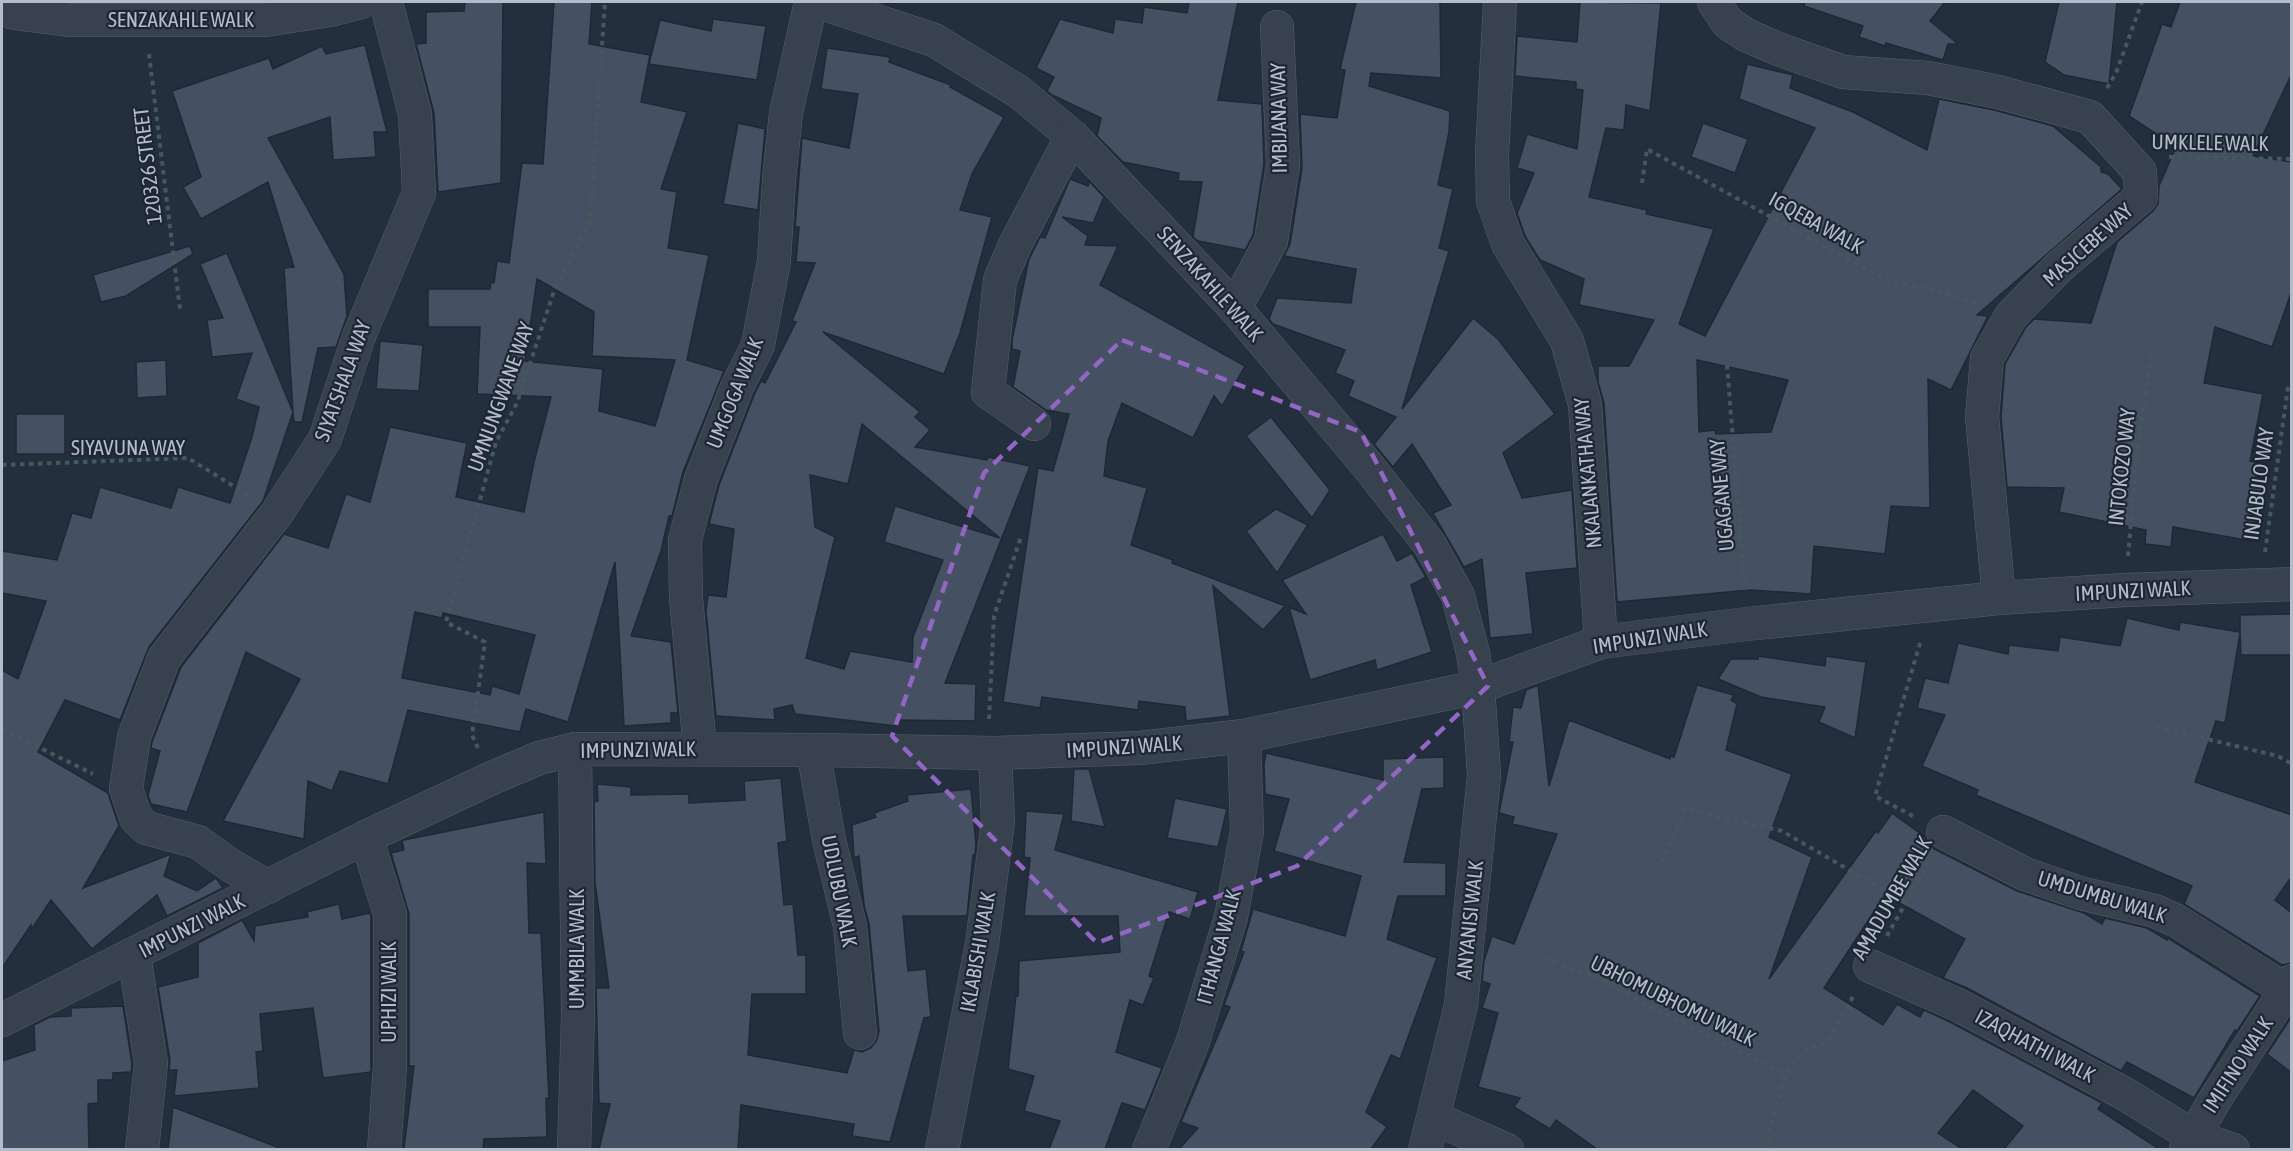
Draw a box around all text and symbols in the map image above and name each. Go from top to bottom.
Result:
street label: SENZAKAHLE WALK [108,7,255,31]
street label: IMBIJANA WAY [1265,62,1291,174]
street label: 120326 STREET [128,106,166,226]
street label: UMKLELE WALK [2151,129,2270,155]
street label: IGQEBA WALK [1765,186,1869,258]
street label: MASICEBE WAY [2038,197,2137,291]
street label: SENZAKAHLE WALK [1153,221,1269,346]
street label: SIYATSHALA WAY [309,316,375,444]
street label: UMNUNGWANE WAY [462,318,538,475]
street label: UMGOGA WALK [701,333,768,452]
street label: NKALANKATHA WAY [1568,396,1606,550]
street label: INTOKOZO WAY [2103,406,2139,527]
street label: INJABULO WAY [2238,425,2278,542]
street label: SIYAVUNA WAY [71,435,186,459]
street label: UGAGANE WAY [1704,437,1738,552]
street label: IMPUNZI WALK [2075,575,2192,605]
street label: IMPUNZI WALK [1591,616,1710,658]
street label: IMPUNZI WALK [1065,730,1183,762]
street label: IMPUNZI WALK [580,736,697,762]
street label: AMADUMBE WALK [1846,831,1936,963]
street label: UDLUBU WALK [817,833,863,949]
street label: ANYANISI WALK [1451,858,1487,981]
street label: UMDUMBU WALK [2035,865,2170,927]
street label: ITHANGA WALK [1191,886,1245,1006]
street label: IMPUNZI WALK [135,888,249,962]
street label: UMMBILA WALK [564,888,588,1009]
street label: IKLABISHI WALK [955,889,1000,1014]
street label: UPHIZI WALK [376,941,400,1043]
street label: UBHOMUBHOMU WALK [1587,950,1760,1051]
street label: IZAQHATHI WALK [1971,1003,2100,1087]
street label: IMIFINO WALK [2197,1011,2277,1117]

